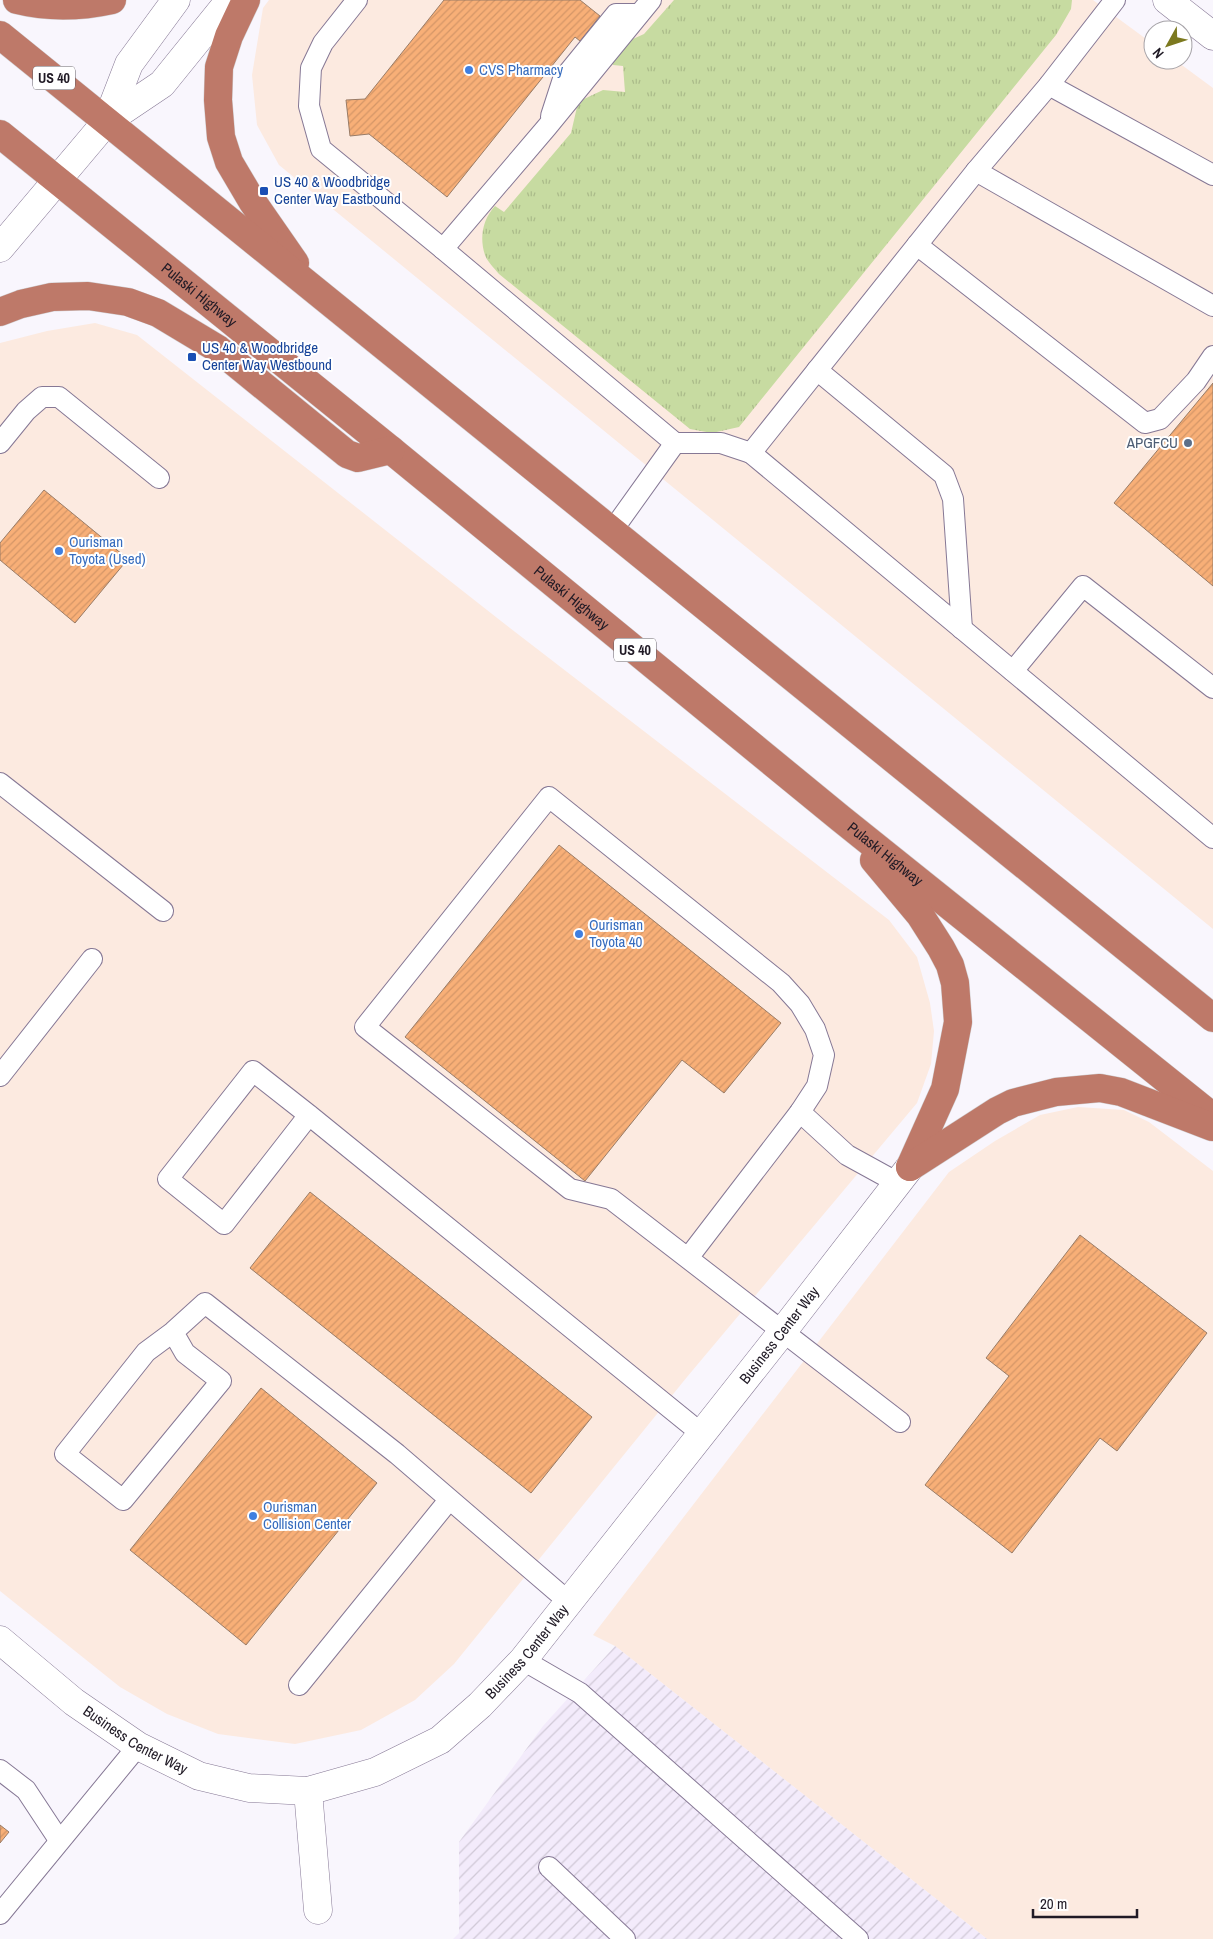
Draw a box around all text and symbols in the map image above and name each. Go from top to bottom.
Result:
north arrow [1143,20,1193,70]
text: N [1148,44,1168,62]
place label: CVS Pharmacy [479,59,564,80]
marker: CVS Pharmacy [463,64,475,76]
road number: US 40 [33,66,75,90]
place label: US 40 & Woodbridge Center Way Eastbound [274,171,401,209]
marker: US 40 & Woodbridge Center Way Eastbound [258,185,270,197]
street label: Pulaski Highway [157,258,242,332]
place label: US 40 & Woodbridge Center Way Westbound [202,337,332,375]
marker: US 40 & Woodbridge Center Way Westbound [186,351,198,363]
place label: APGFCU [1126,432,1178,453]
marker: APGFCU [1182,437,1194,449]
place label: Ourisman Toyota (Used) [69,531,146,569]
marker: Ourisman Toyota (Used) [53,545,65,557]
street label: Pulaski Highway [530,560,614,635]
road number: US 40 [614,638,656,662]
street label: Pulaski Highway [843,817,928,891]
place label: Ourisman Toyota 40 [589,914,643,952]
marker: Ourisman Toyota 40 [573,928,585,940]
street label: Business Center Way [734,1281,824,1388]
place label: Ourisman Collision Center [263,1496,351,1534]
marker: Ourisman Collision Center [247,1510,259,1522]
street label: Business Center Way [480,1599,574,1703]
street label: Business Center Way [79,1700,192,1779]
scale bar [1033,1886,1137,1918]
text: 20 m [1040,1893,1067,1914]

